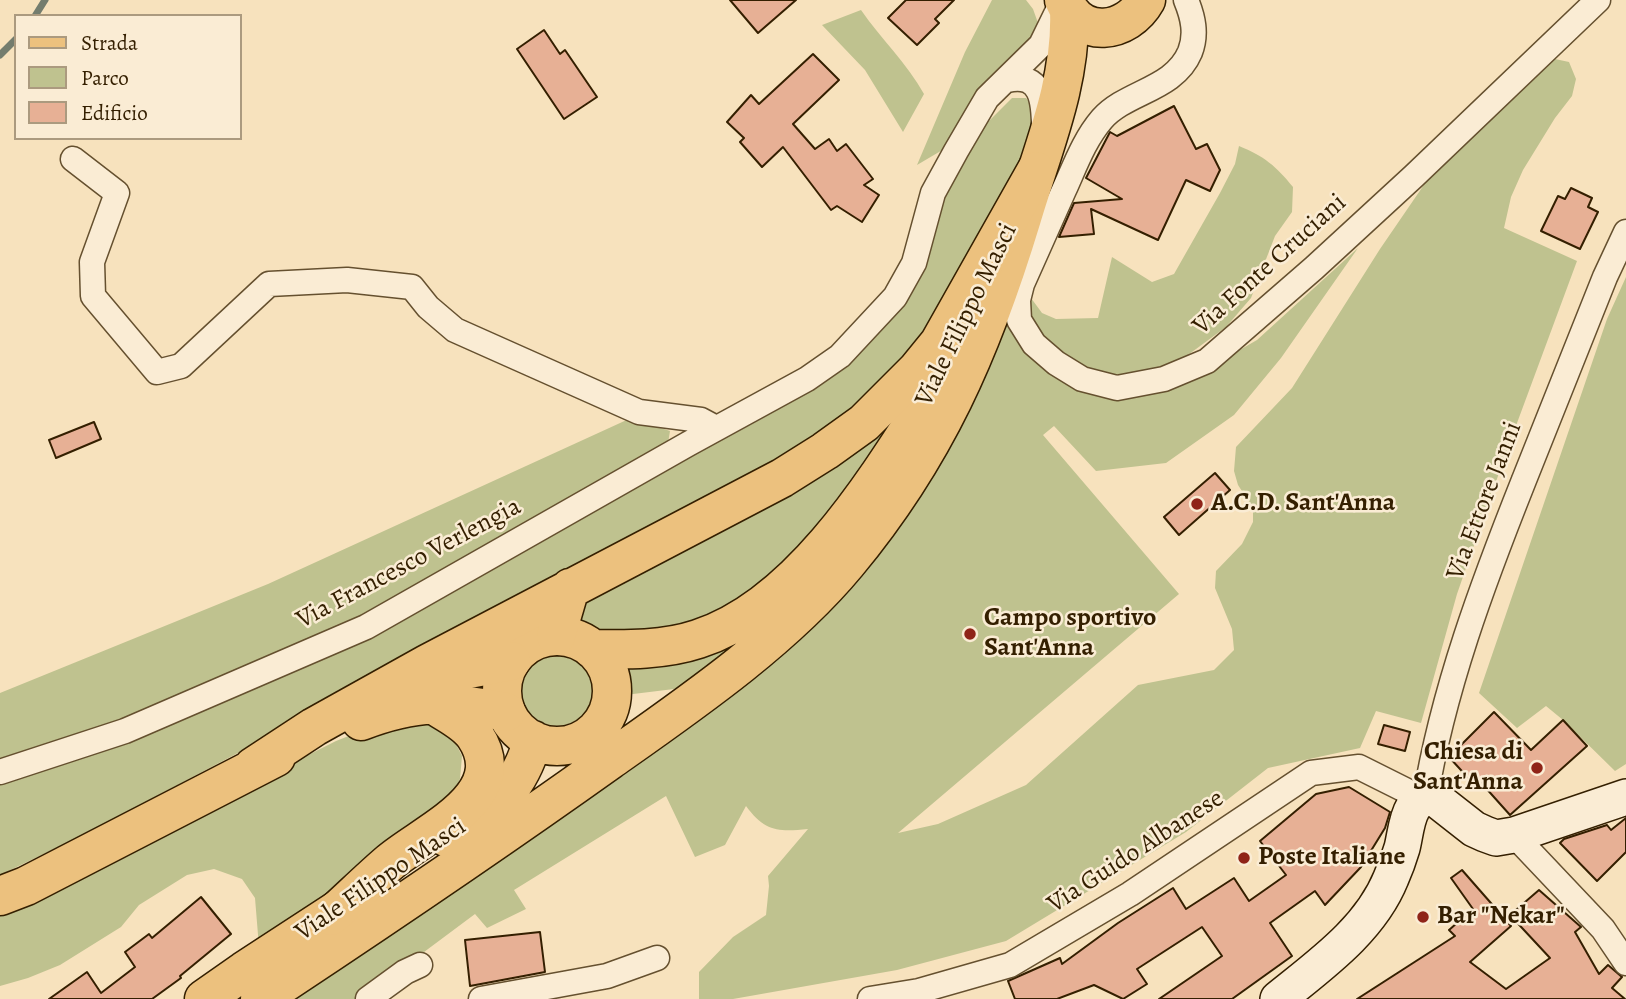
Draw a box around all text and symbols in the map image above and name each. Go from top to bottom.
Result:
legend [14,14,242,140]
text: Strada [81,29,138,57]
text: Parco [81,64,129,92]
text: Edificio [81,99,148,127]
street label: Via Fonte Cruciani [1187,188,1353,342]
street label: Viale Filippo Masci [909,219,1025,411]
street label: Via Ettore Janni [1441,417,1529,585]
place label: A.C.D. Sant'Anna [1211,488,1395,520]
street label: Via Francesco Verlengia [291,492,527,636]
marker: A.C.D. Sant'Anna [1189,496,1205,512]
place label: Campo sportivo Sant'Anna [984,603,1156,664]
marker: Campo sportivo Sant'Anna [962,626,978,642]
place label: Chiesa di Sant'Anna [1413,737,1523,798]
marker: Chiesa di Sant'Anna [1529,760,1545,776]
street label: Via Guido Albanese [1042,783,1230,921]
street label: Viale Filippo Masci [290,811,472,949]
place label: Poste Italiane [1258,842,1406,874]
marker: Poste Italiane [1236,850,1252,866]
place label: Bar "Nekar" [1437,901,1565,933]
marker: Bar "Nekar" [1415,909,1431,925]

